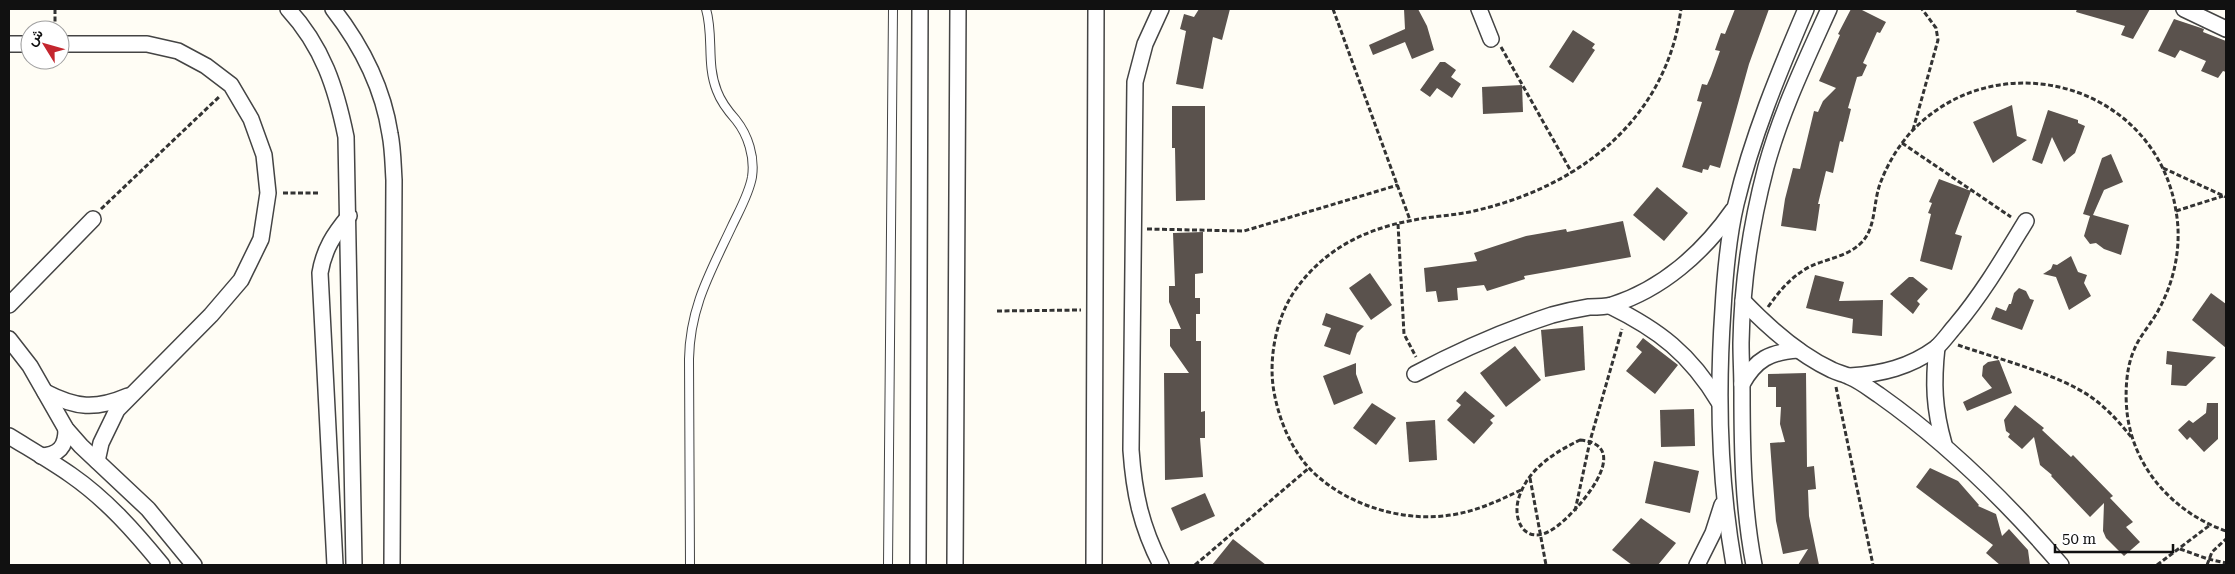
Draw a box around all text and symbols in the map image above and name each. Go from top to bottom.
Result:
north arrow [20,20,70,70]
text: ش [23,26,47,49]
scale bar [2055,522,2172,554]
text: 50 m [2062,530,2097,548]

